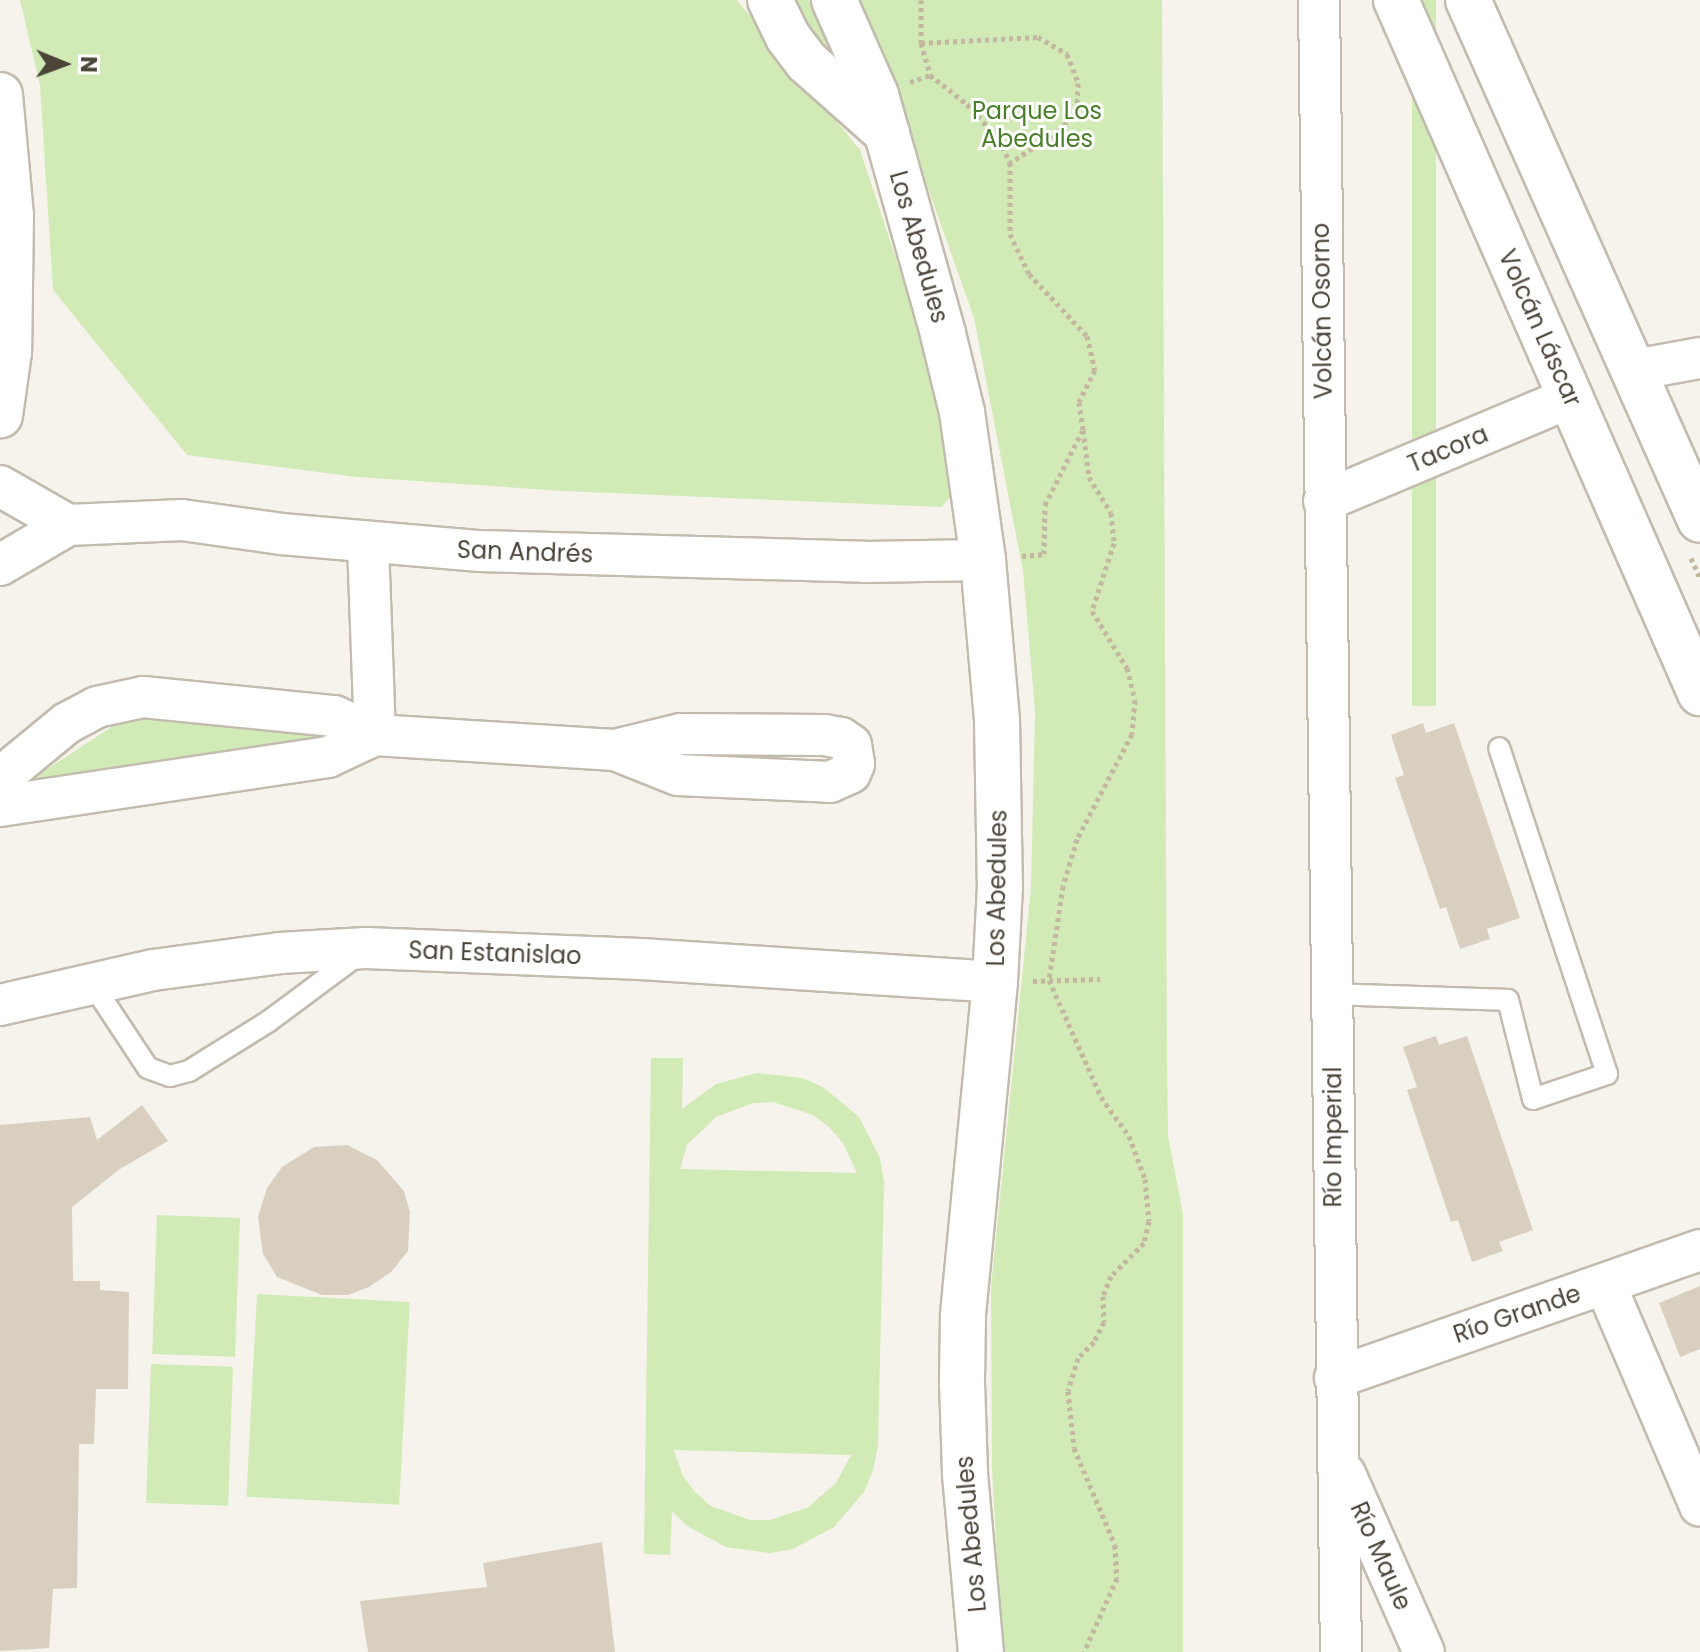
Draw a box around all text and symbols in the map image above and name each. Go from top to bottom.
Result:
north arrow [24,24,104,104]
text: N [73,56,104,73]
park label: Parque Los Abedules [972,97,1102,153]
street label: Los Abedules [884,168,954,326]
street label: Volcán Osorno [1306,223,1338,399]
street label: Volcán Láscar [1492,245,1588,411]
street label: Tacora [1404,419,1492,479]
street label: San Andrés [456,535,594,569]
street label: Los Abedules [981,809,1013,967]
street label: San Estanislao [408,936,582,970]
street label: Río Imperial [1319,1067,1347,1207]
street label: Río Grande [1450,1279,1584,1349]
street label: Los Abedules [950,1455,992,1613]
street label: Río Maule [1344,1497,1418,1615]

